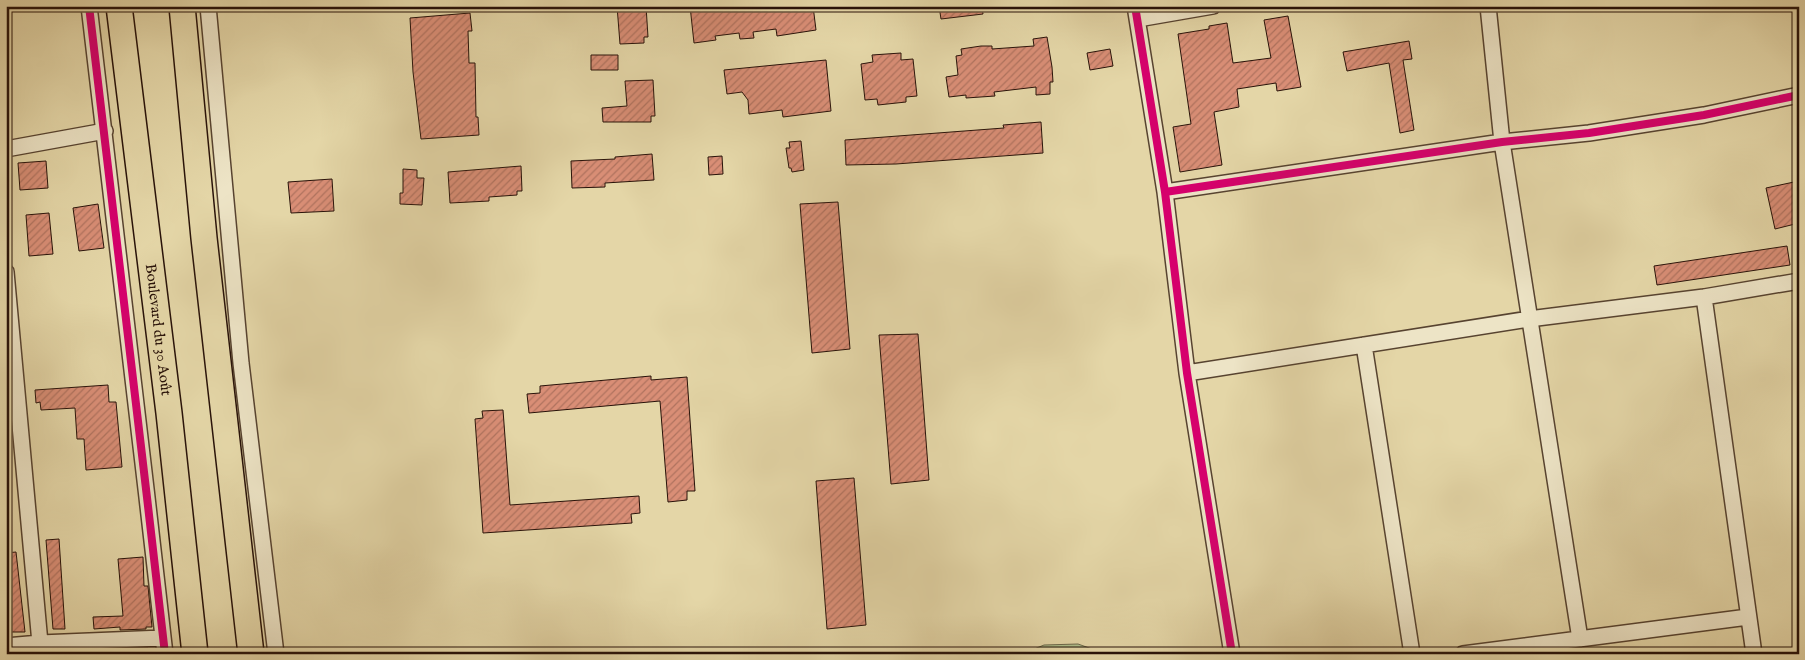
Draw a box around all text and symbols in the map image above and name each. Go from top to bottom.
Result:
street label: Boulevard du 30 Août [141,262,176,397]

